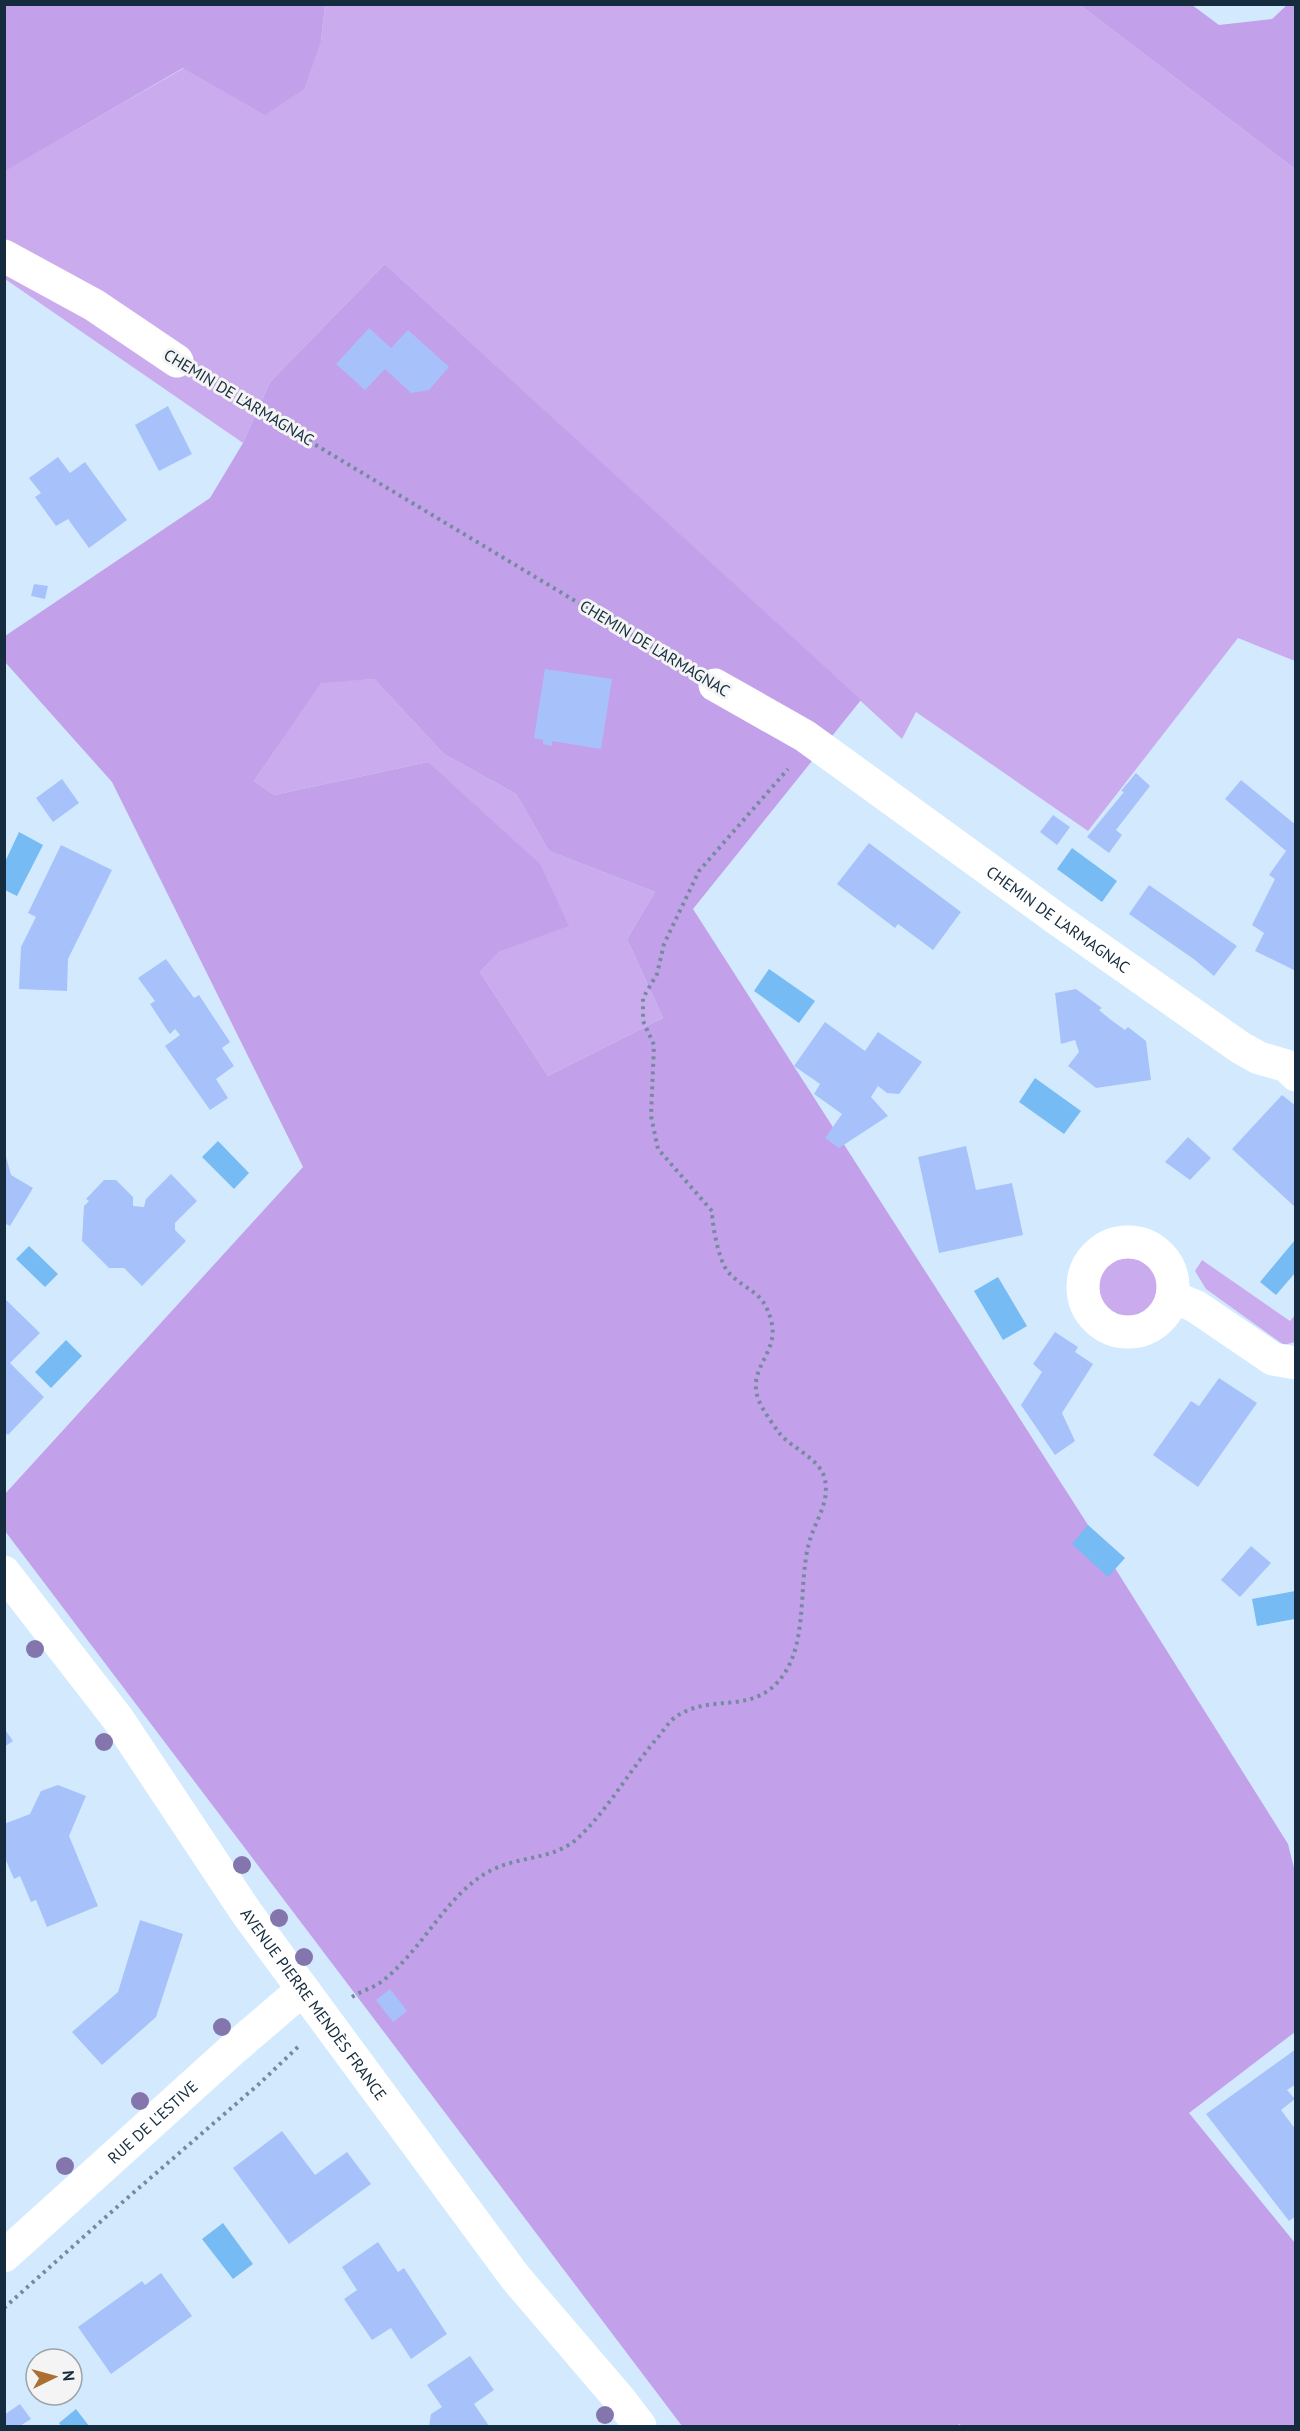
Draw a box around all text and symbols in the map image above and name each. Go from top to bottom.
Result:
street label: CHEMIN DE L'ARMAGNAC [161,344,317,450]
street label: CHEMIN DE L'ARMAGNAC [577,595,733,701]
street label: CHEMIN DE L'ARMAGNAC [983,861,1134,977]
street label: AVENUE PIERRE MENDÈS FRANCE [237,1904,391,2104]
street label: RUE DE L'ESTIVE [103,2076,201,2168]
north arrow [24,2347,84,2407]
text: N [59,2370,79,2382]

